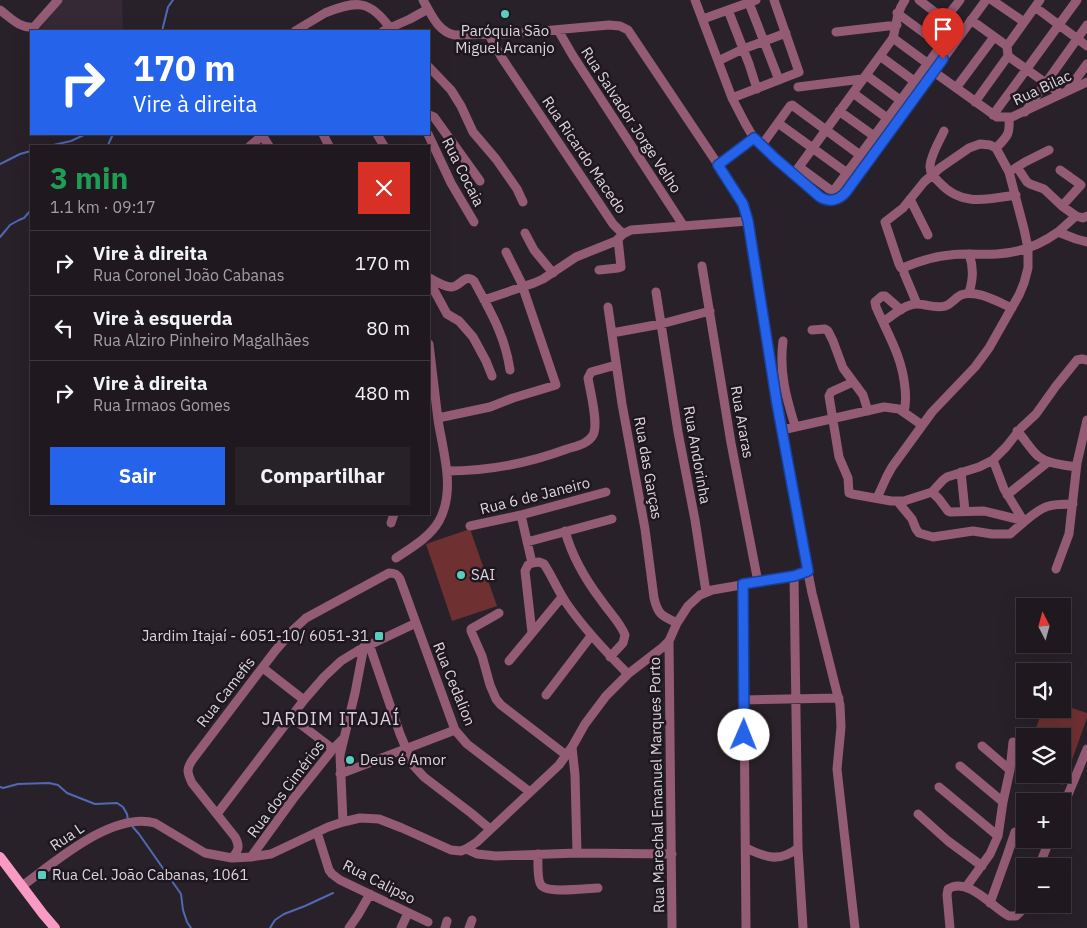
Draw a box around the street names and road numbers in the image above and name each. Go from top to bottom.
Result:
street label: Rua Salvador Jorge Velho [577,43,686,196]
street label: Rua Bilac [1009,65,1075,109]
street label: Rua Ricardo Macedo [538,92,631,217]
street label: Rua Cocaia [438,134,489,209]
street label: Rua Araras [727,384,758,460]
street label: Rua Andorinha [680,404,715,505]
street label: Rua das Garças [630,415,667,521]
street label: Rua 6 de Janeiro [478,473,592,518]
street label: Rua Cedalion [429,639,480,728]
street label: Rua Camefis [192,653,259,731]
street label: Rua Marechal Emanuel Marques Porto [645,657,668,913]
street label: Rua dos Cimérios [243,736,328,841]
street label: Rua L [46,818,88,855]
street label: Rua Calipso [340,855,419,908]

